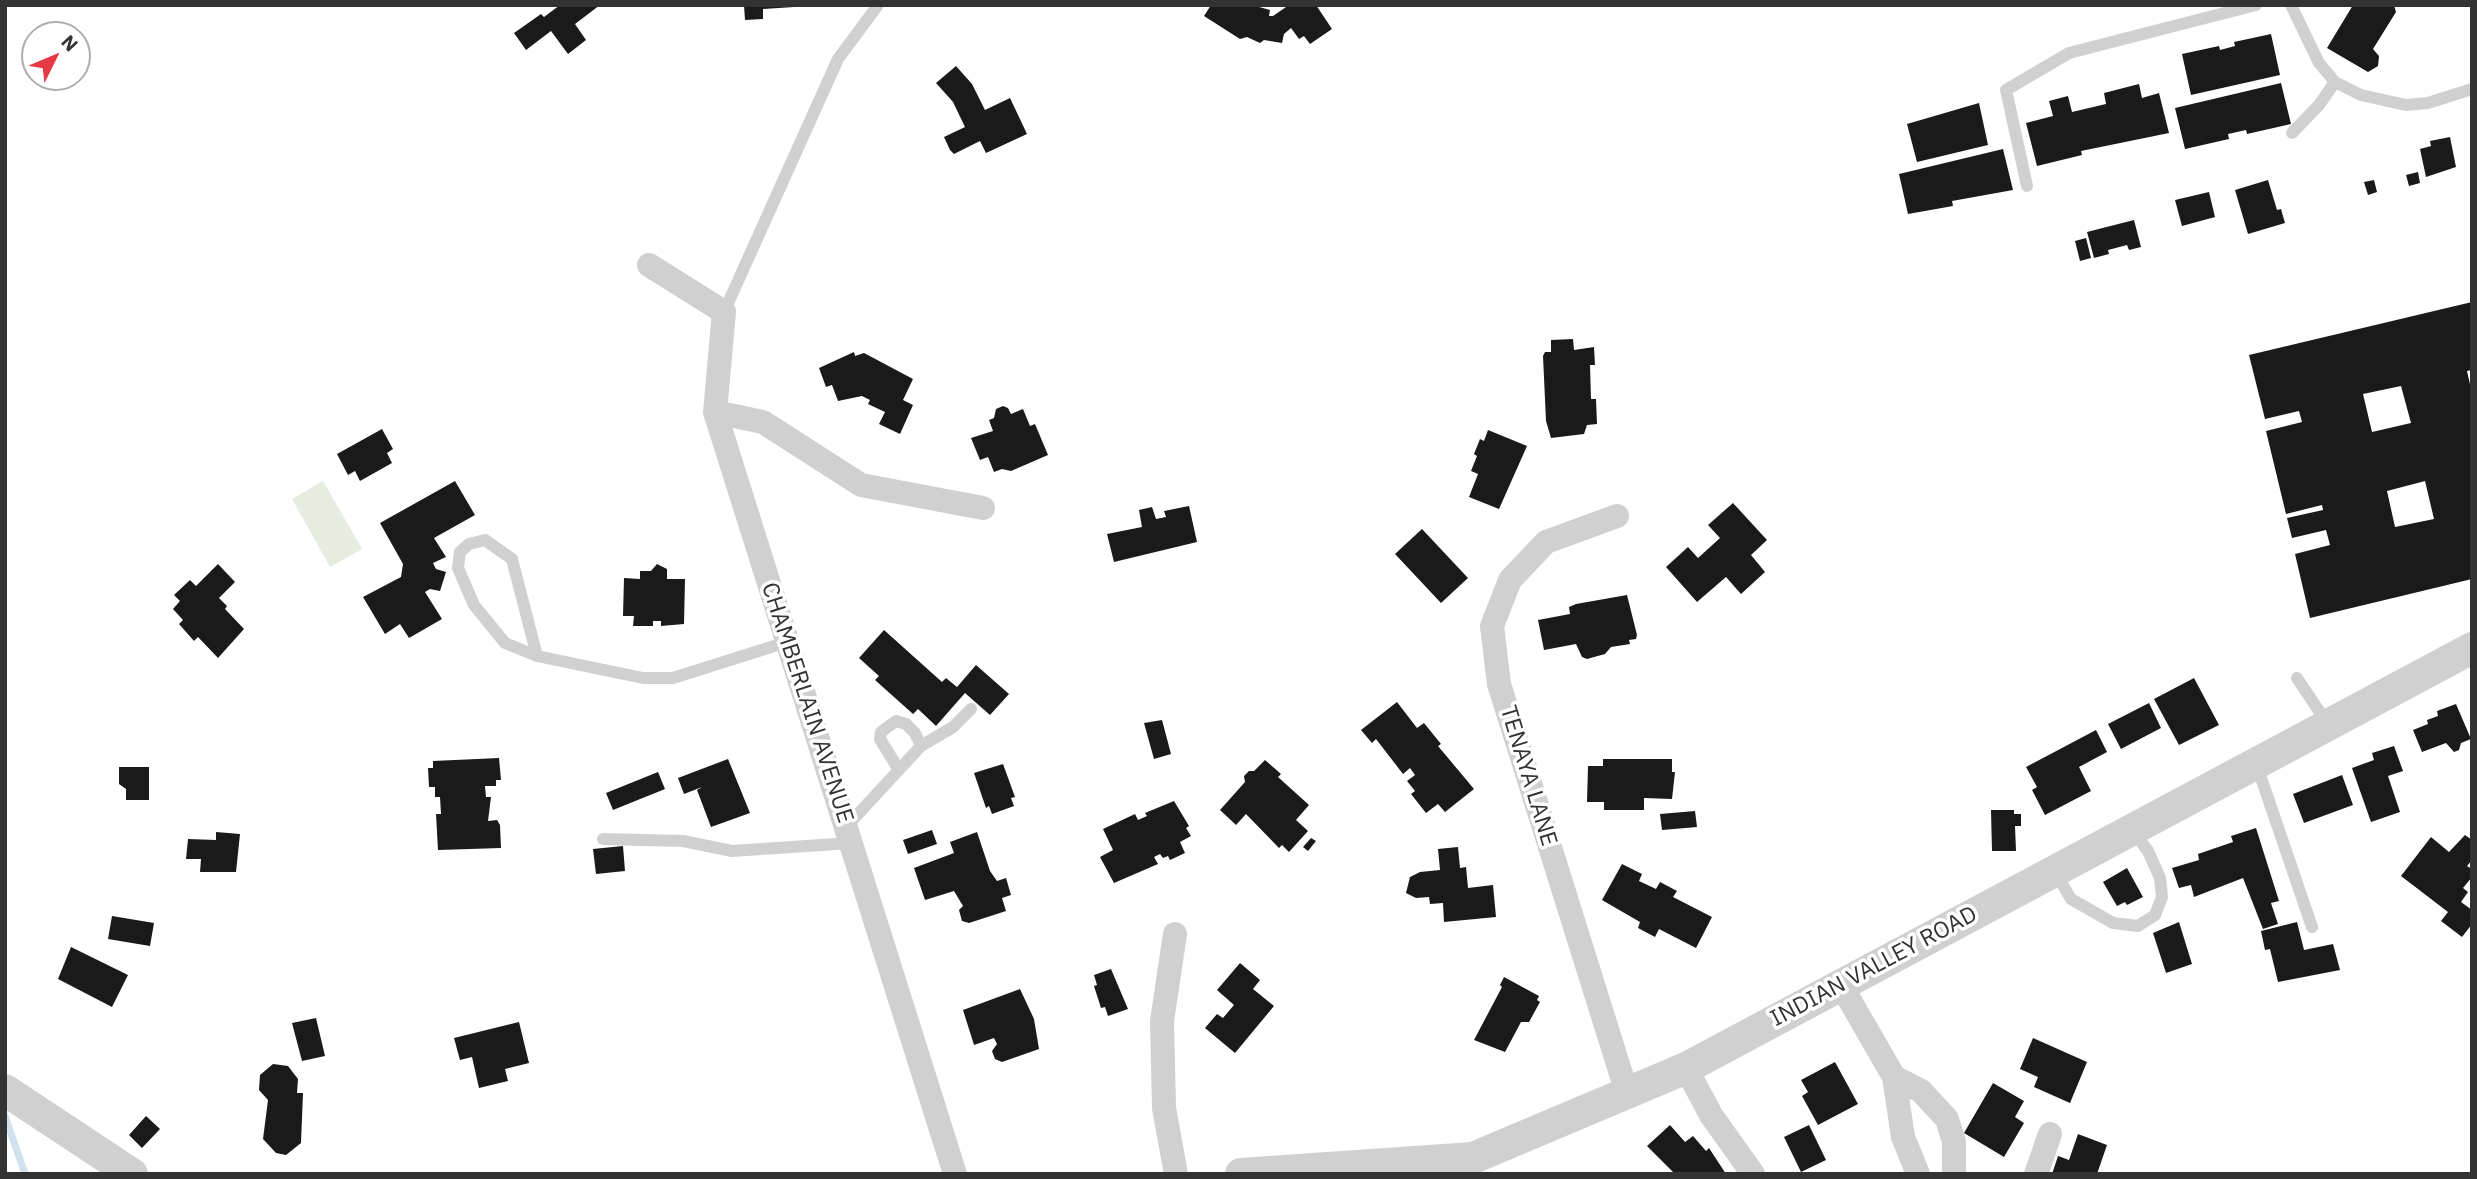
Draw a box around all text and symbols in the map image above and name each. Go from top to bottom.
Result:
north arrow [21,21,91,91]
text: N [56,30,83,56]
street label: CHAMBERLAIN AVENUE [755,579,859,827]
street label: TENAYA LANE [1494,703,1562,849]
street label: INDIAN VALLEY ROAD [1766,901,1982,1033]

